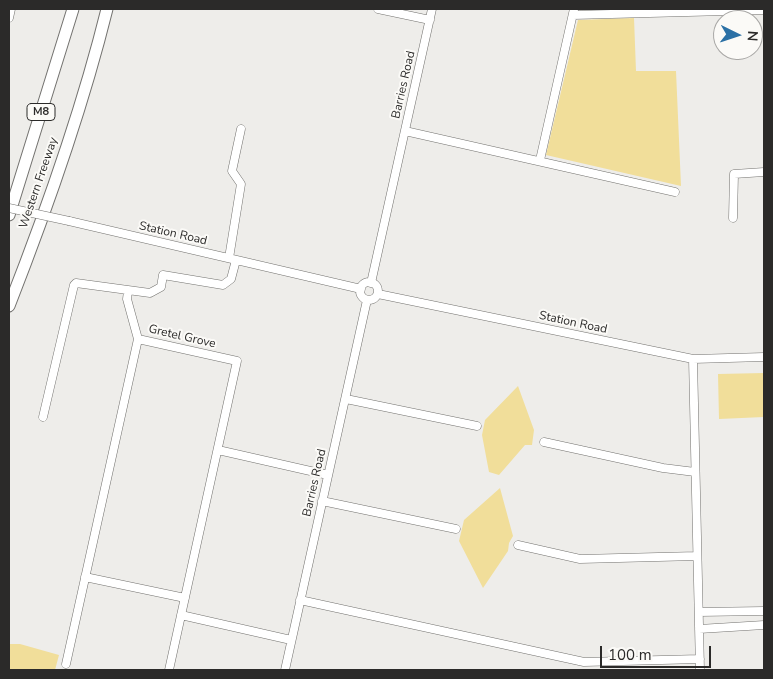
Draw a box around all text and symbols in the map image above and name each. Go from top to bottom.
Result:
north arrow [713,10,763,60]
text: N [743,30,762,42]
street label: Barries Road [389,50,419,120]
road number: M8 [27,104,55,120]
street label: Western Freeway [17,136,61,230]
street label: Station Road [138,219,208,249]
street label: Station Road [538,309,608,337]
street label: Gretel Grove [147,322,217,352]
street label: Barries Road [300,448,330,518]
scale bar [603,636,714,668]
text: 100 m [608,645,652,665]

